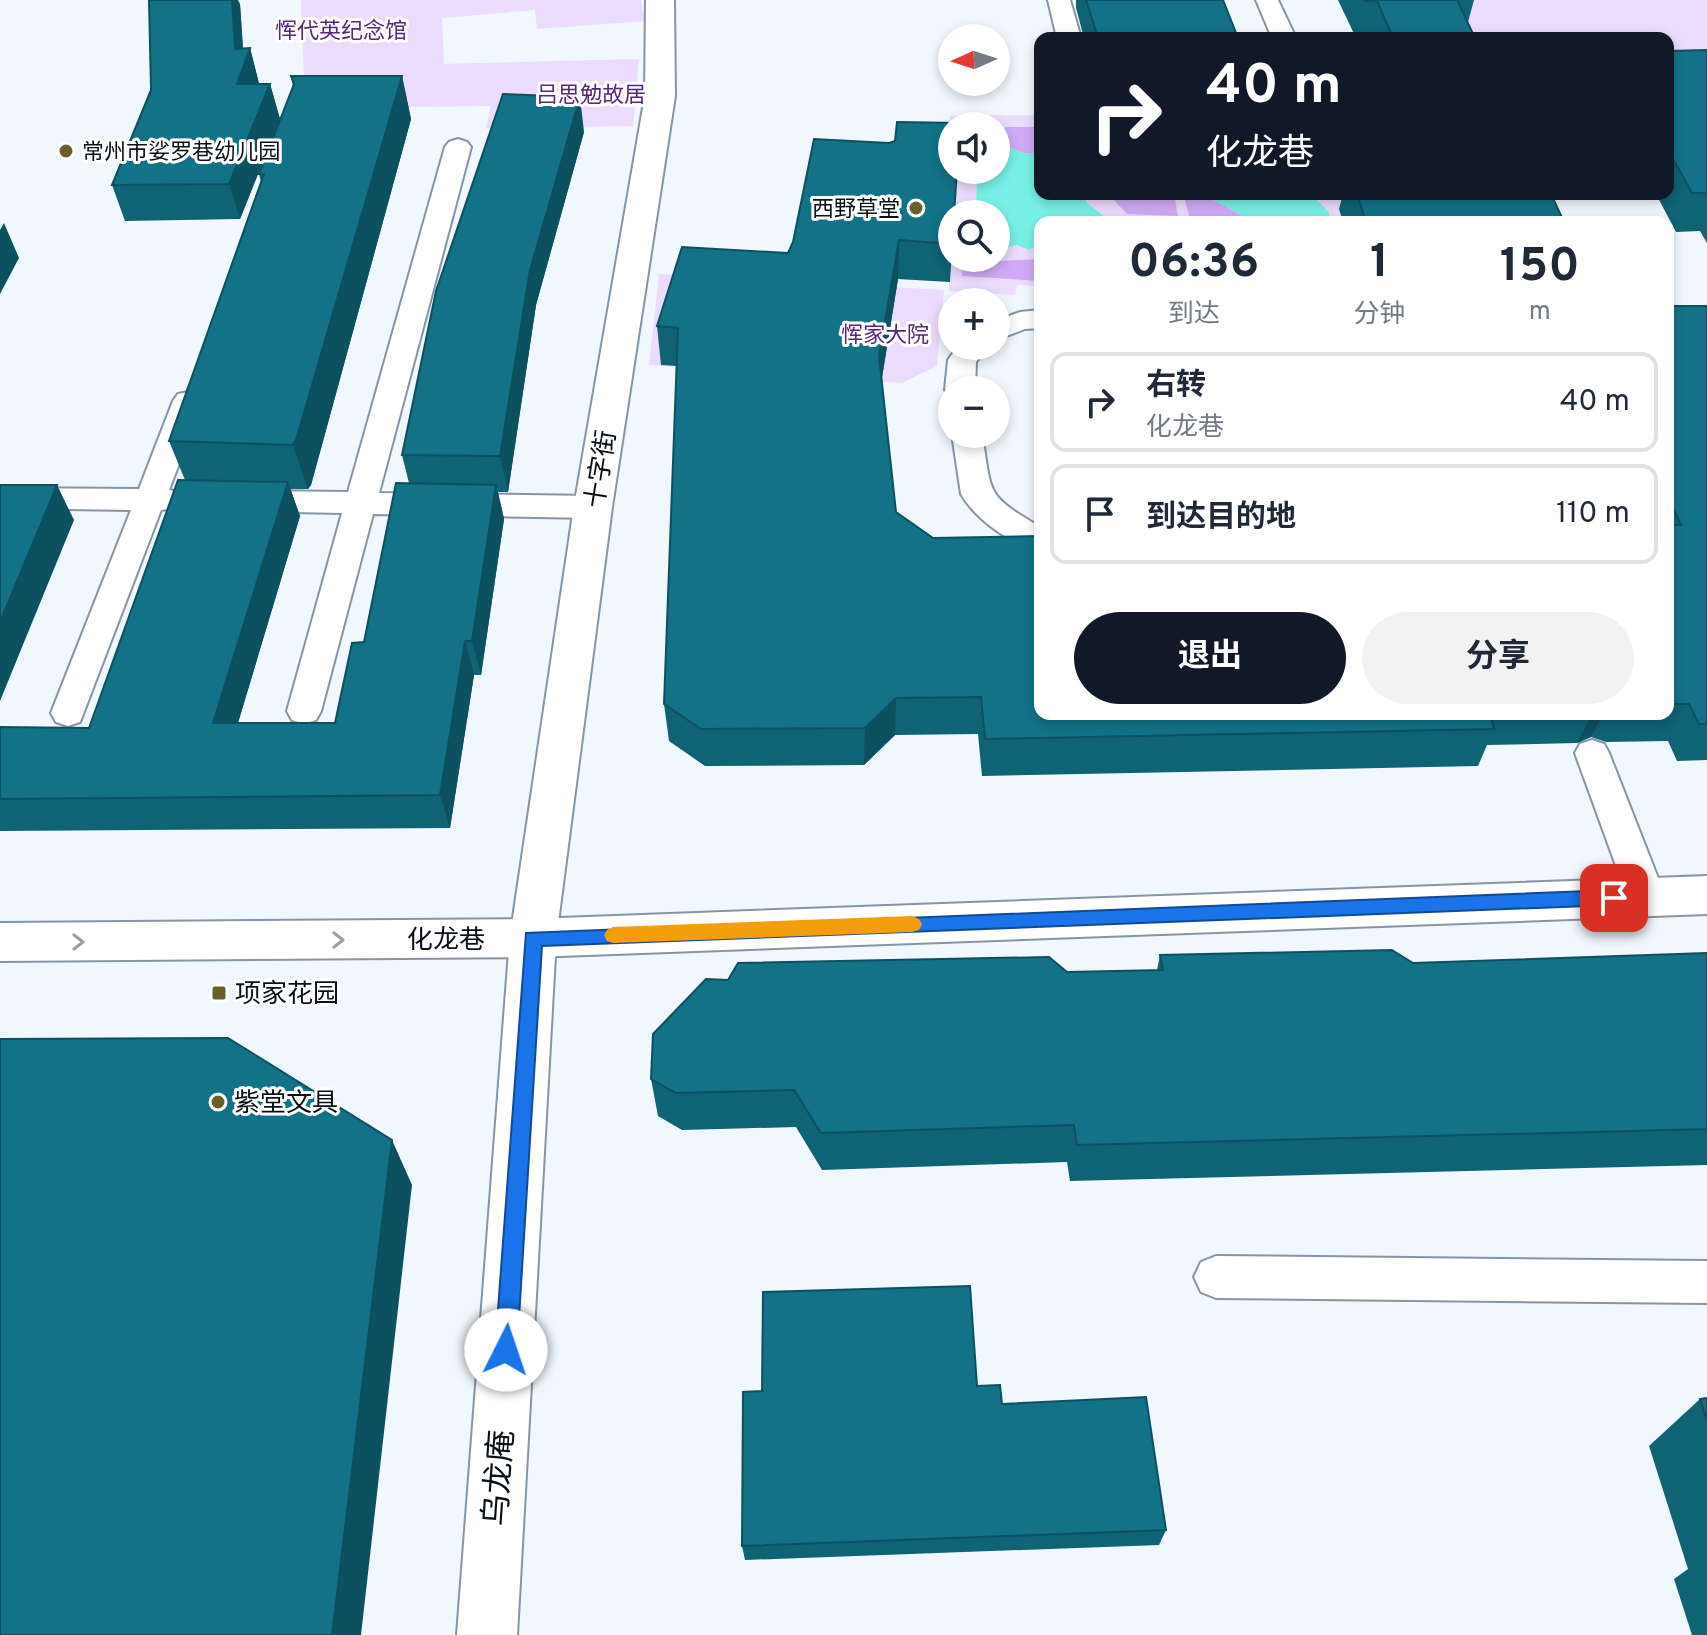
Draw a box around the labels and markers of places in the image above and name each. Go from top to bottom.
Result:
place label: 常州市娑罗巷幼儿园 [82,140,280,167]
marker: 常州市娑罗巷幼儿园 [57,142,75,160]
place label: 西野草堂 [812,197,900,224]
marker: 西野草堂 [907,199,925,217]
pin [1580,864,1648,932]
place label: 项家花园 [235,979,339,1012]
marker: 项家花园 [210,984,228,1002]
place label: 紫堂文具 [234,1088,338,1121]
marker: 紫堂文具 [209,1093,227,1111]

